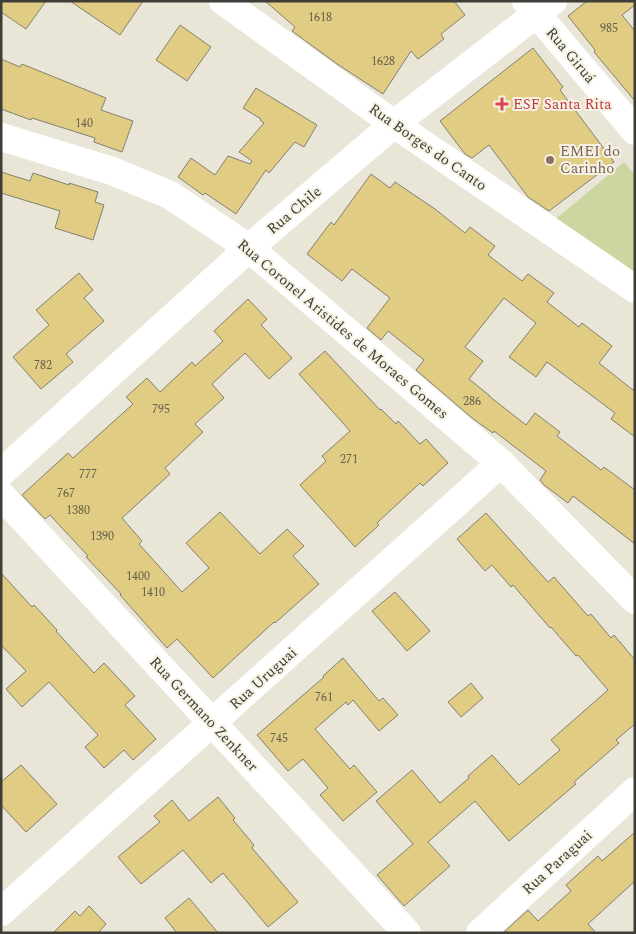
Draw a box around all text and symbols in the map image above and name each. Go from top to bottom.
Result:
house number: 1618 [308,8,332,27]
house number: 985 [600,19,618,38]
street label: Rua Giruá [540,22,601,89]
house number: 1628 [371,52,395,71]
place label: ESF Santa Rita [513,93,612,116]
marker: ESF Santa Rita [495,97,509,111]
street label: Rua Borges do Canto [364,98,491,197]
house number: 140 [75,114,93,133]
place label: EMEI do Carinho [560,140,620,180]
marker: EMEI do Carinho [544,154,556,166]
street label: Rua Chile [262,181,327,240]
street label: Rua Coronel Aristides de Moraes Gomes [232,234,453,425]
house number: 782 [34,356,52,375]
house number: 286 [463,392,481,411]
house number: 795 [152,400,170,419]
house number: 271 [340,450,358,469]
house number: 777 [79,465,97,484]
house number: 767 [57,484,75,503]
house number: 1380 [66,501,90,520]
house number: 1390 [90,527,114,546]
house number: 1400 [126,567,150,586]
house number: 1410 [141,583,165,602]
street label: Rua Uruguai [224,642,302,715]
street label: Rua Germano Zenkner [144,651,263,777]
house number: 761 [315,688,333,707]
house number: 745 [270,729,288,748]
street label: Rua Paraguai [517,824,598,900]

